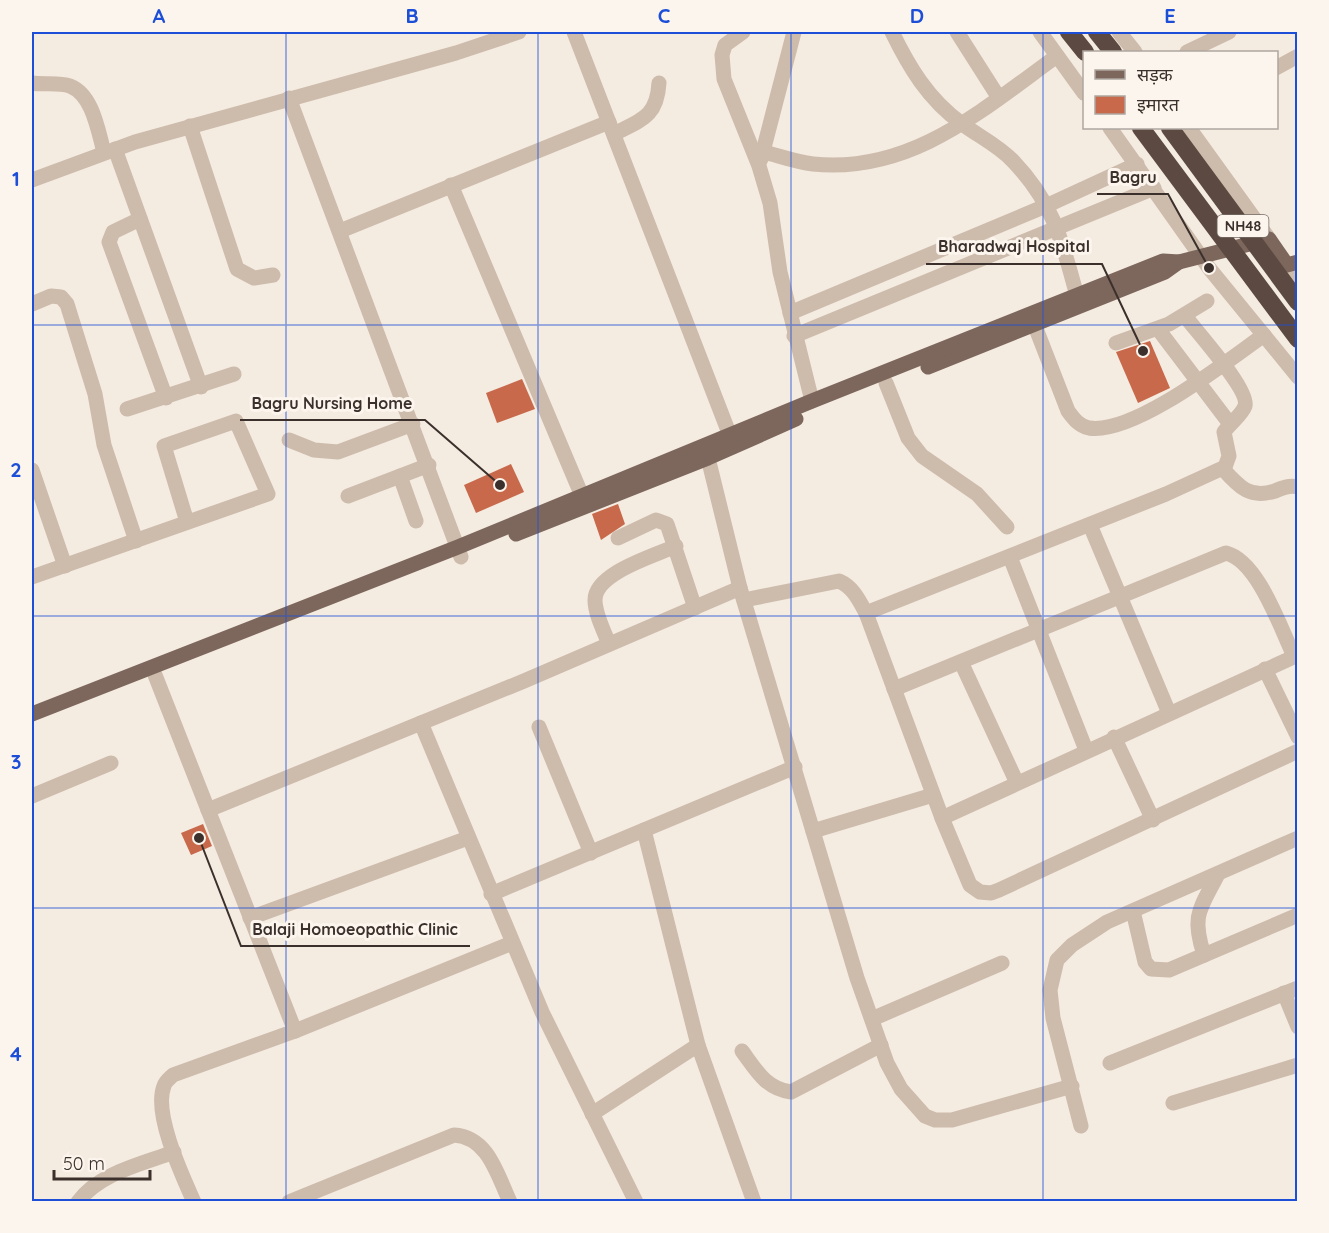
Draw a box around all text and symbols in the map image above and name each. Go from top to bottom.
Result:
text: A [153,3,166,28]
text: B [405,3,419,28]
text: C [658,3,671,28]
text: D [910,3,924,28]
text: E [1164,3,1176,28]
legend [1083,51,1278,129]
text: सड़क [1137,63,1174,86]
text: इमारत [1137,93,1180,116]
callout: Bagru [1097,160,1168,194]
text: 1 [12,166,20,191]
text: Bagru [1109,167,1157,187]
road number: NH48 [1218,215,1268,237]
callout: Bharadwaj Hospital [926,230,1102,264]
text: Bharadwaj Hospital [938,236,1090,256]
callout: Bagru Nursing Home [240,386,425,420]
text: Bagru Nursing Home [251,393,413,413]
text: 2 [10,457,22,482]
text: 3 [11,749,21,774]
callout: Balaji Homoeopathic Clinic [241,912,470,946]
text: Balaji Homoeopathic Clinic [252,919,458,939]
text: 4 [10,1041,22,1066]
scale bar [54,1143,150,1181]
text: 50 m [63,1152,105,1175]

